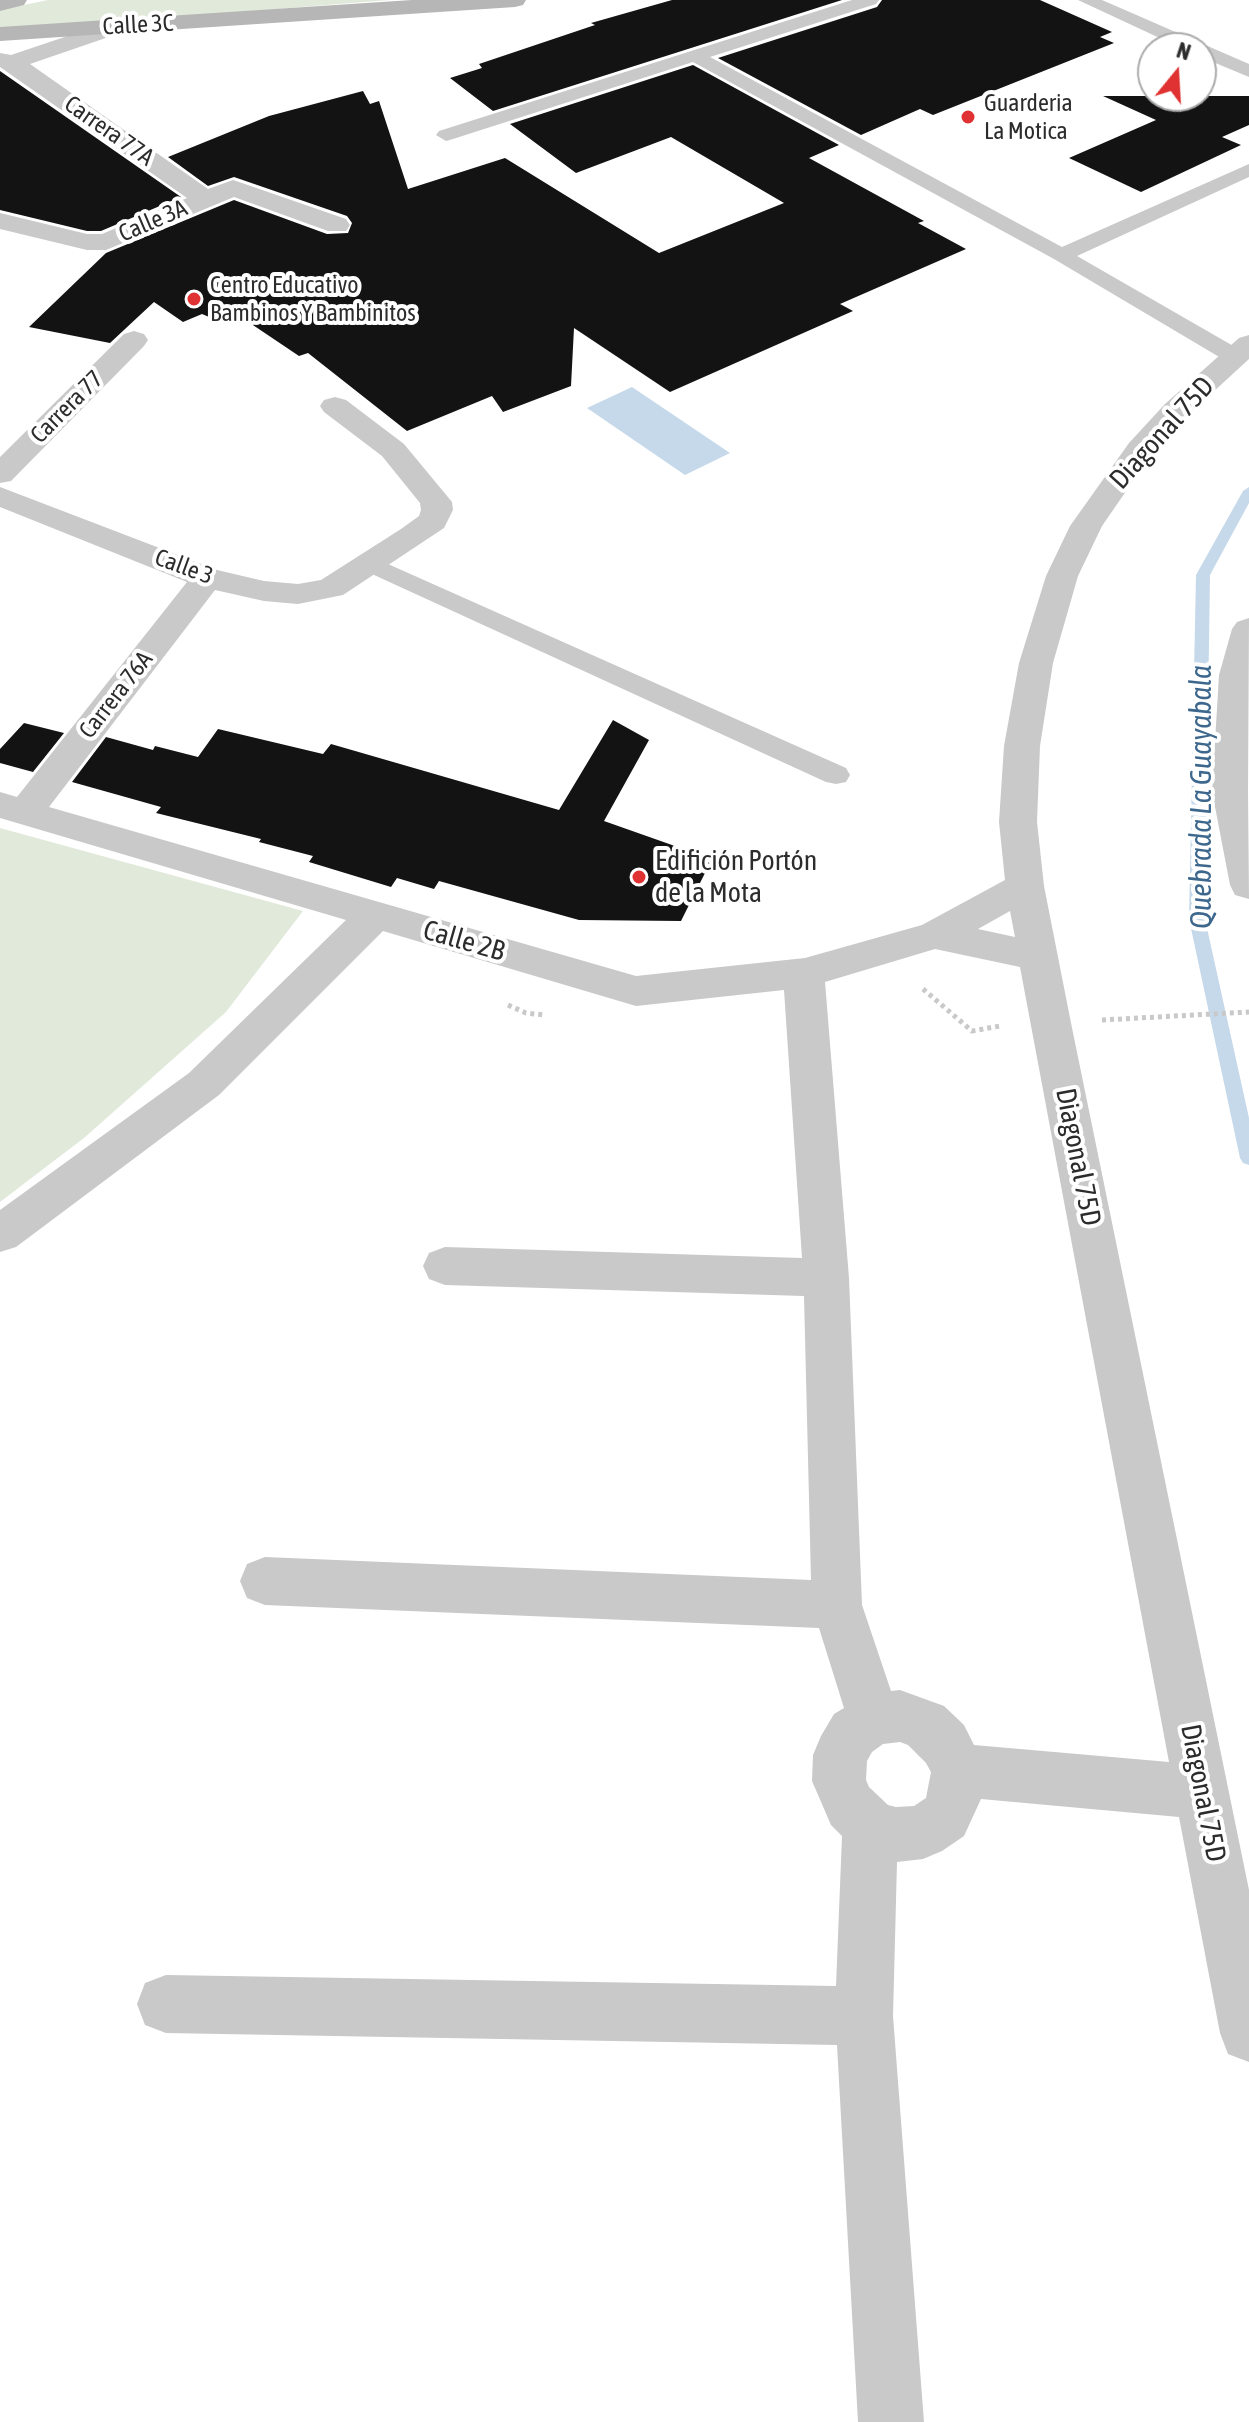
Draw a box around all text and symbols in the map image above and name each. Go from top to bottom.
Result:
street label: Calle 3C [102,9,174,41]
north arrow [1137,32,1217,112]
text: N [1174,37,1194,65]
place label: Guarderia La Motica [984,89,1073,145]
street label: Carrera 77A [59,90,159,172]
marker: Guarderia La Motica [959,108,977,126]
street label: Calle 3A [114,194,192,248]
place label: Centro Educativo Bambinos Y Bambinitos [210,271,416,327]
marker: Centro Educativo Bambinos Y Bambinitos [185,290,203,308]
street label: Carrera 77 [25,365,109,449]
street label: Diagonal 75D [1103,370,1221,496]
street label: Calle 3 [151,543,217,591]
street label: Carrera 76A [73,646,159,744]
water label: Quebrada La Guayabala [1184,665,1220,929]
place label: Edifición Portón de la Mota [655,844,817,910]
marker: Edifición Portón de la Mota [630,868,648,886]
street label: Calle 2B [419,913,509,969]
street label: Diagonal 75D [1048,1085,1108,1229]
street label: Diagonal 75D [1173,1721,1233,1865]

